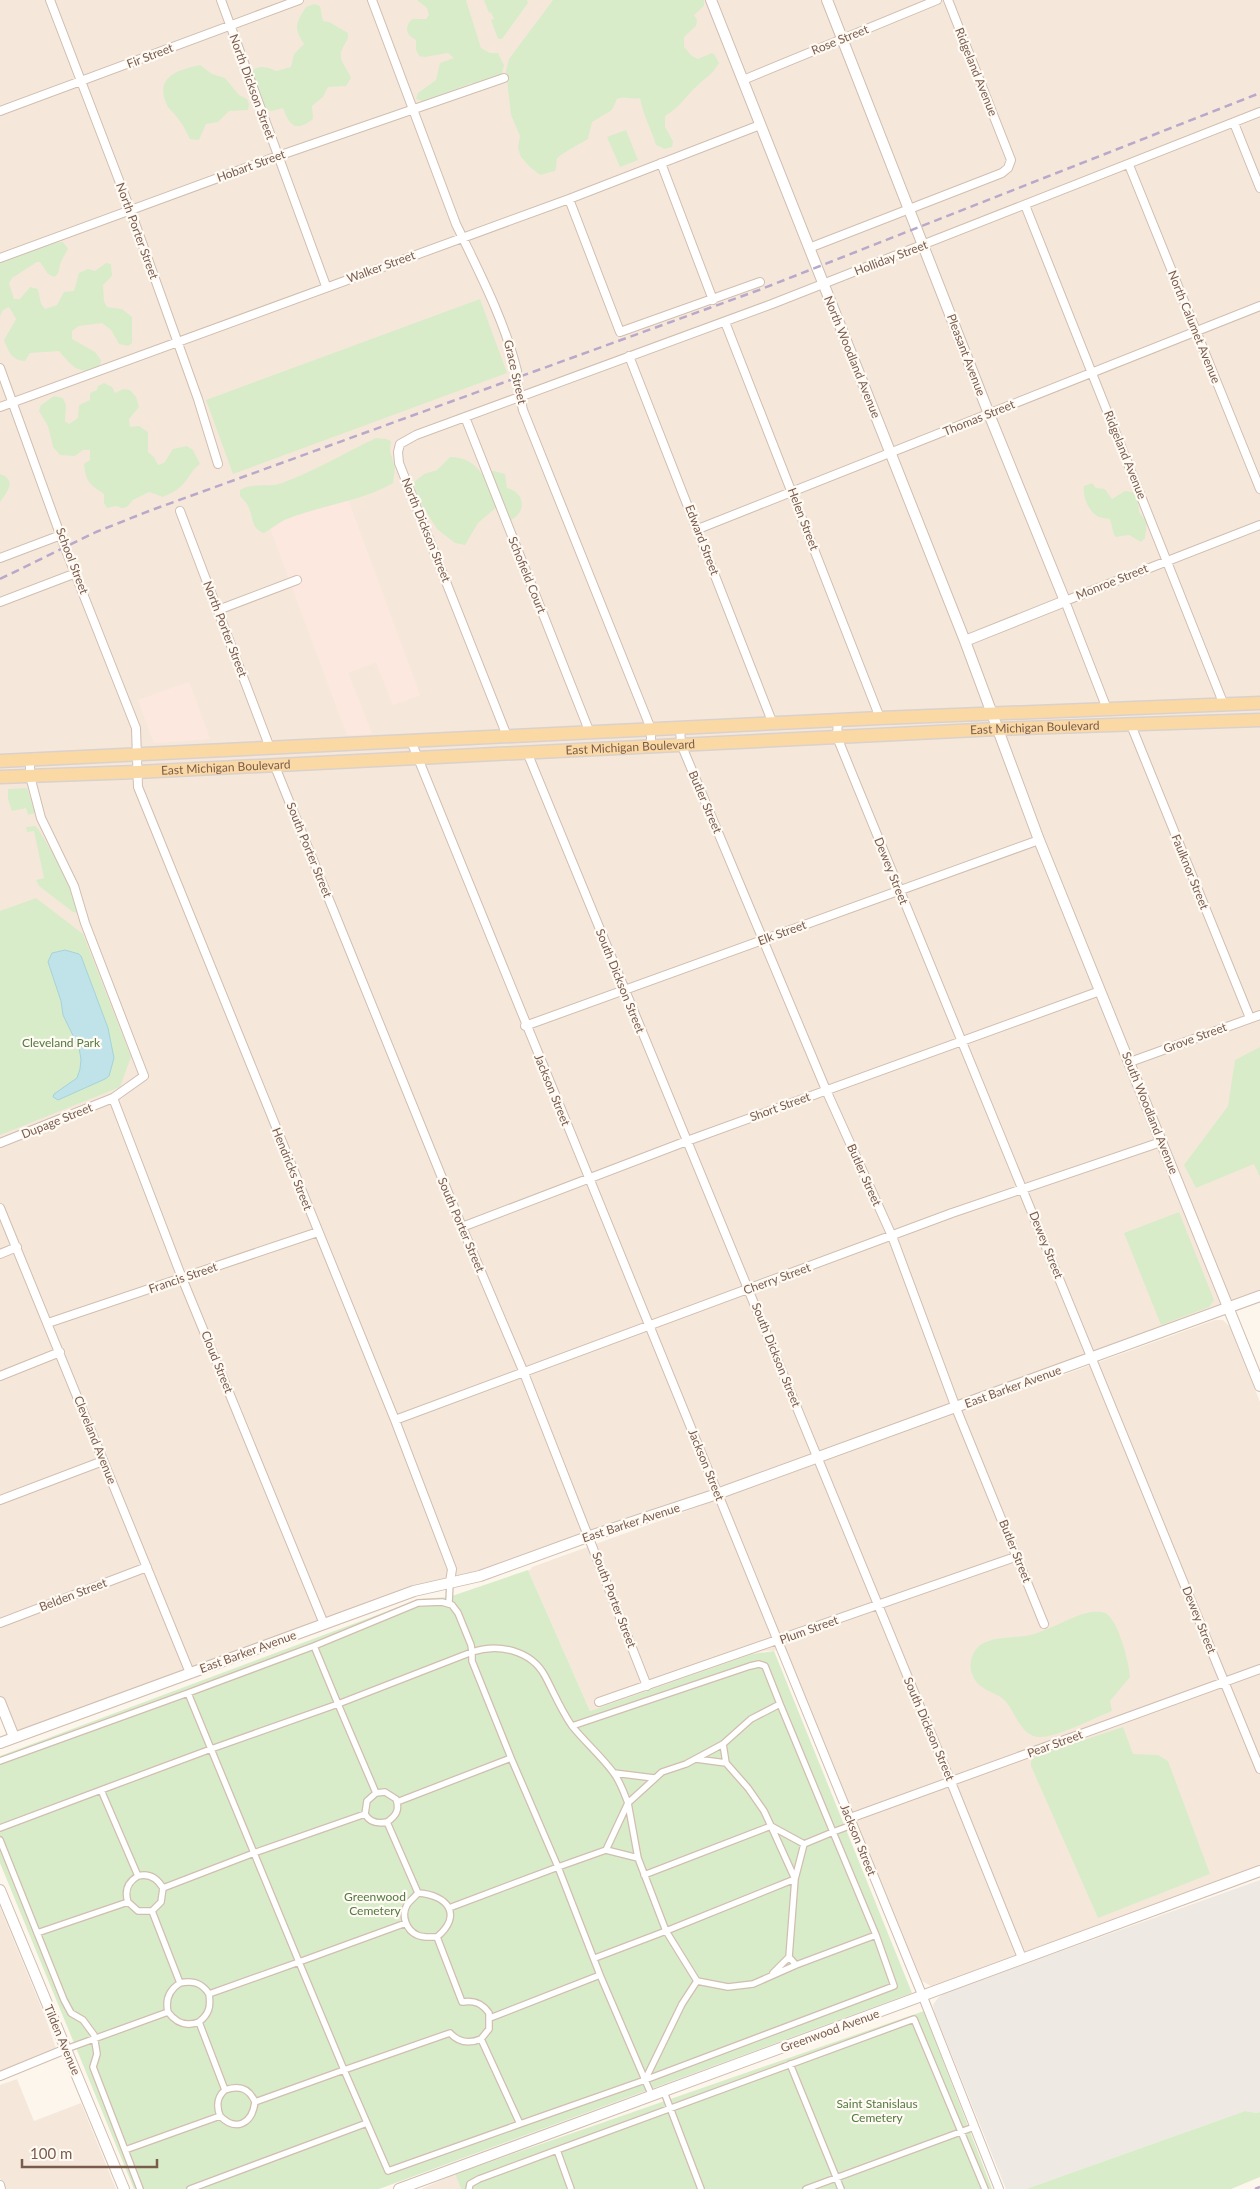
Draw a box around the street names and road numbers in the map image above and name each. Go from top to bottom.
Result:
street label: Rose Street [809,21,871,58]
street label: Ridgeland Avenue [952,25,1001,118]
street label: North Dickson Street [226,32,279,142]
street label: Fir Street [125,40,176,71]
street label: Hobart Street [215,146,288,185]
street label: North Porter Street [113,180,162,282]
street label: Holliday Street [852,236,930,278]
street label: Walker Street [345,247,418,286]
street label: North Calumet Avenue [1165,268,1224,386]
street label: North Woodland Avenue [821,293,884,420]
street label: Pleasant Avenue [944,312,989,398]
street label: Grace Street [501,338,530,406]
street label: Thomas Street [941,396,1018,439]
street label: Ridgeland Avenue [1101,408,1150,501]
street label: North Dickson Street [399,475,455,585]
street label: Helen Street [785,485,823,553]
street label: Edward Street [682,502,723,578]
street label: School Street [53,525,92,597]
street label: Schofield Court [505,534,550,616]
street label: Monroe Street [1074,560,1151,603]
street label: North Porter Street [200,579,251,680]
street label: East Michigan Boulevard [970,717,1100,737]
street label: East Michigan Boulevard [565,736,695,758]
street label: East Michigan Boulevard [161,756,291,778]
street label: Butler Street [686,768,726,836]
street label: South Porter Street [283,800,336,900]
street label: Faulknor Street [1169,832,1213,912]
street label: Dewey Street [871,835,912,907]
street label: Elk Street [756,917,809,948]
street label: South Dickson Street [593,926,648,1036]
street label: Grove Street [1161,1019,1229,1056]
street label: South Woodland Avenue [1119,1049,1182,1176]
street label: Jackson Street [531,1052,574,1128]
street label: Short Street [748,1088,813,1124]
street label: Dupage Street [19,1099,95,1142]
street label: Hendricks Street [269,1125,316,1213]
street label: Butler Street [844,1141,885,1209]
street label: South Porter Street [435,1175,488,1275]
street label: Dewey Street [1026,1209,1067,1281]
street label: Francis Street [147,1259,220,1296]
street label: Cherry Street [741,1259,813,1298]
street label: South Dickson Street [749,1300,804,1410]
street label: Cloud Street [198,1329,237,1396]
street label: East Barker Avenue [962,1362,1063,1411]
street label: Cleveland Avenue [71,1393,120,1486]
street label: Jackson Street [685,1427,728,1503]
street label: East Barker Avenue [580,1500,682,1545]
street label: Butler Street [996,1517,1035,1585]
street label: South Porter Street [589,1550,640,1651]
street label: Belden Street [37,1575,109,1614]
street label: Dewey Street [1179,1584,1220,1656]
street label: Plum Street [777,1612,841,1647]
street label: East Barker Avenue [197,1627,298,1676]
street label: South Dickson Street [901,1675,958,1784]
street label: Pear Street [1025,1726,1085,1760]
street label: Jackson Street [837,1802,880,1878]
street label: Tilden Avenue [41,2002,84,2077]
street label: Greenwood Avenue [778,2006,881,2055]

